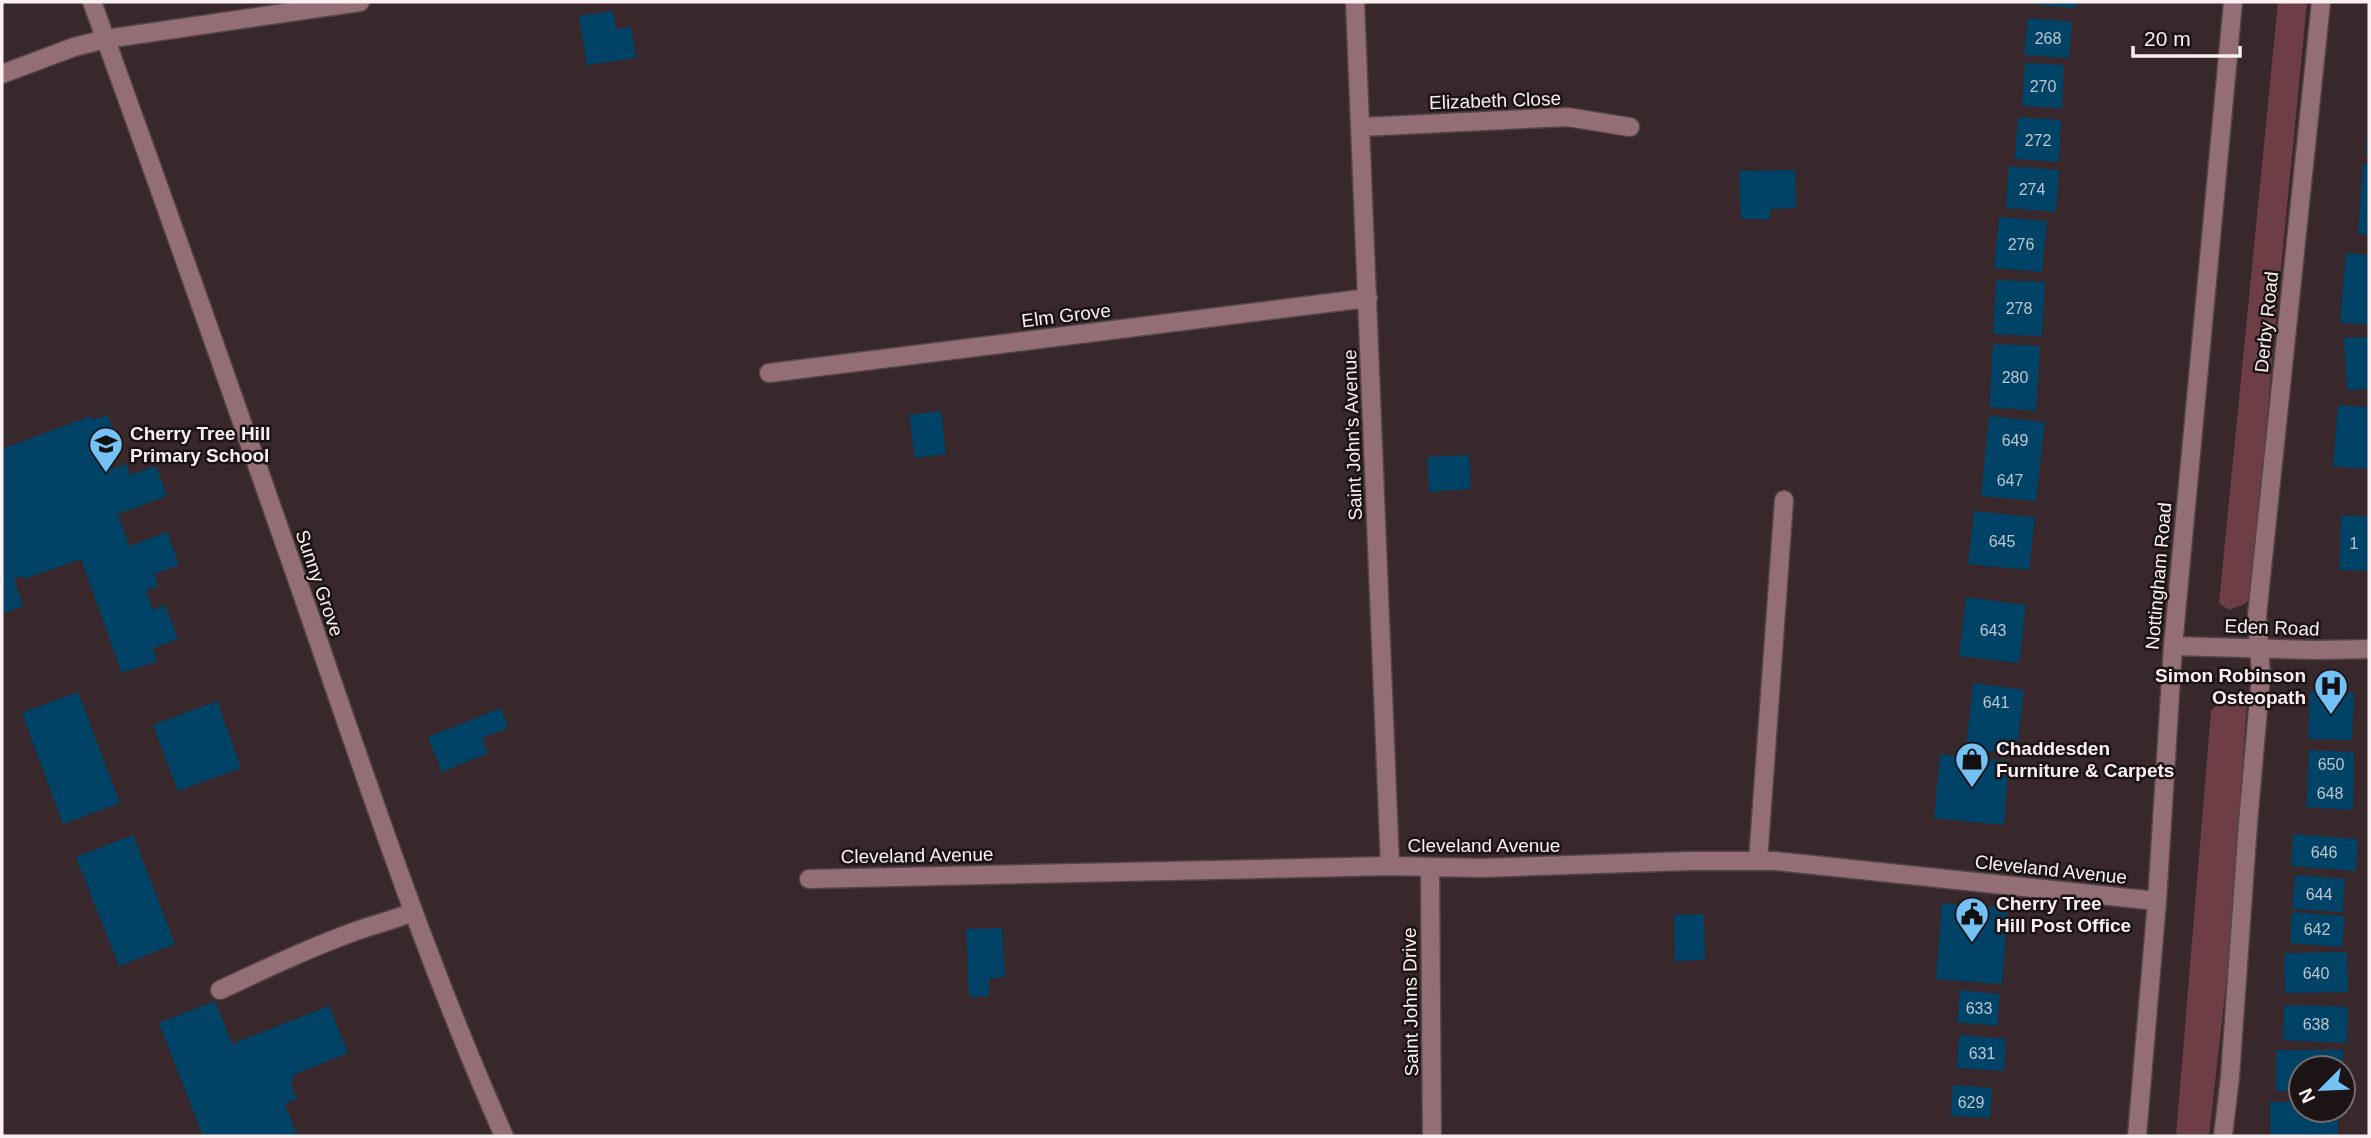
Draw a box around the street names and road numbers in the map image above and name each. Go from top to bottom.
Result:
street label: Elizabeth Close [1429,88,1561,113]
street label: Derby Road [2251,271,2282,374]
street label: Elm Grove [1020,300,1112,331]
street label: Saint John's Avenue [1339,349,1366,521]
street label: Nottingham Road [2142,501,2175,651]
street label: Sunny Grove [292,527,348,639]
street label: Eden Road [2224,615,2320,640]
street label: Cleveland Avenue [1408,835,1560,856]
street label: Cleveland Avenue [840,844,994,867]
street label: Cleveland Avenue [1974,851,2128,888]
street label: Saint Johns Drive [1399,927,1422,1077]

